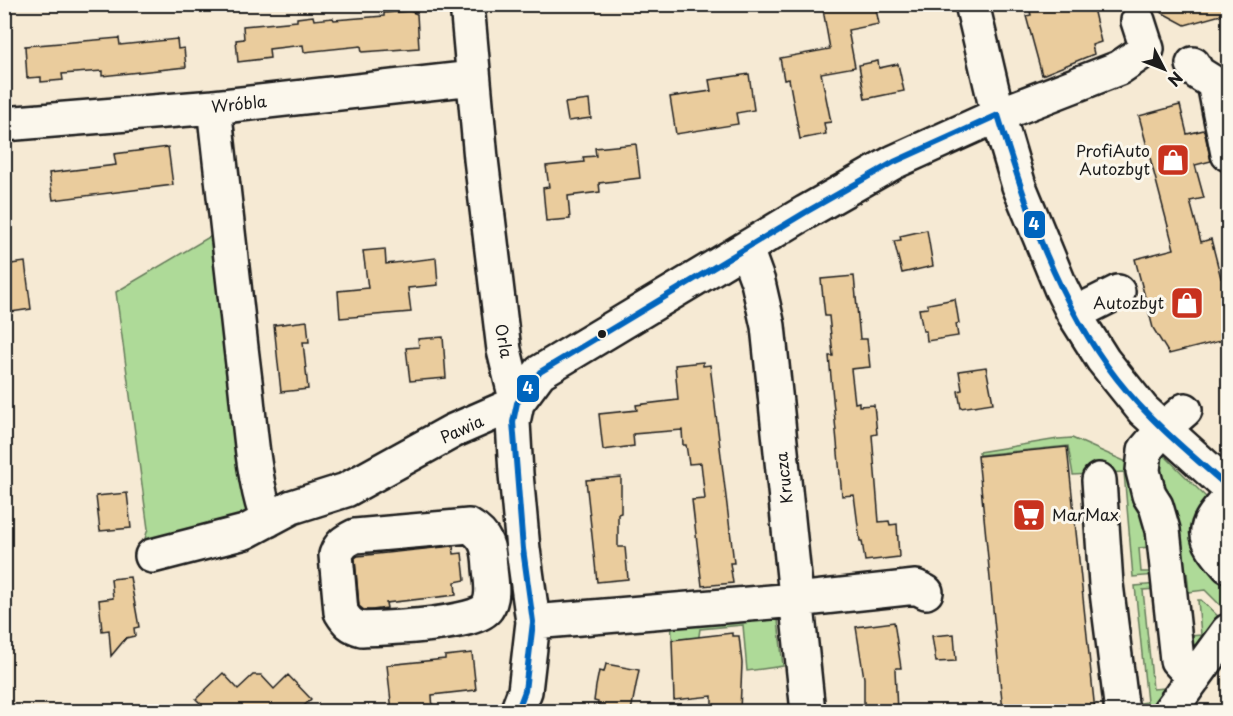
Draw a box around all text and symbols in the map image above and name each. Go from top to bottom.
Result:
north arrow [1134,39,1194,99]
text: N [1163,67,1189,92]
street label: Wróbla [210,88,268,118]
place label: ProfiAuto Autozbyt [1076,138,1150,180]
shop icon: ProfiAuto Autozbyt [1155,142,1191,178]
line badge: 4 [1023,210,1046,239]
text: 4 [1029,211,1040,235]
shop icon: Autozbyt [1169,285,1205,321]
place label: Autozbyt [1093,290,1164,314]
street label: Orla [490,322,520,360]
unlabelled marker [596,328,608,340]
line badge: 4 [516,374,540,403]
text: 4 [523,375,534,399]
street label: Pawia [436,408,487,448]
street label: Krucza [768,451,798,505]
supermarket icon: MarMax [1011,497,1047,533]
place label: MarMax [1052,502,1119,526]

